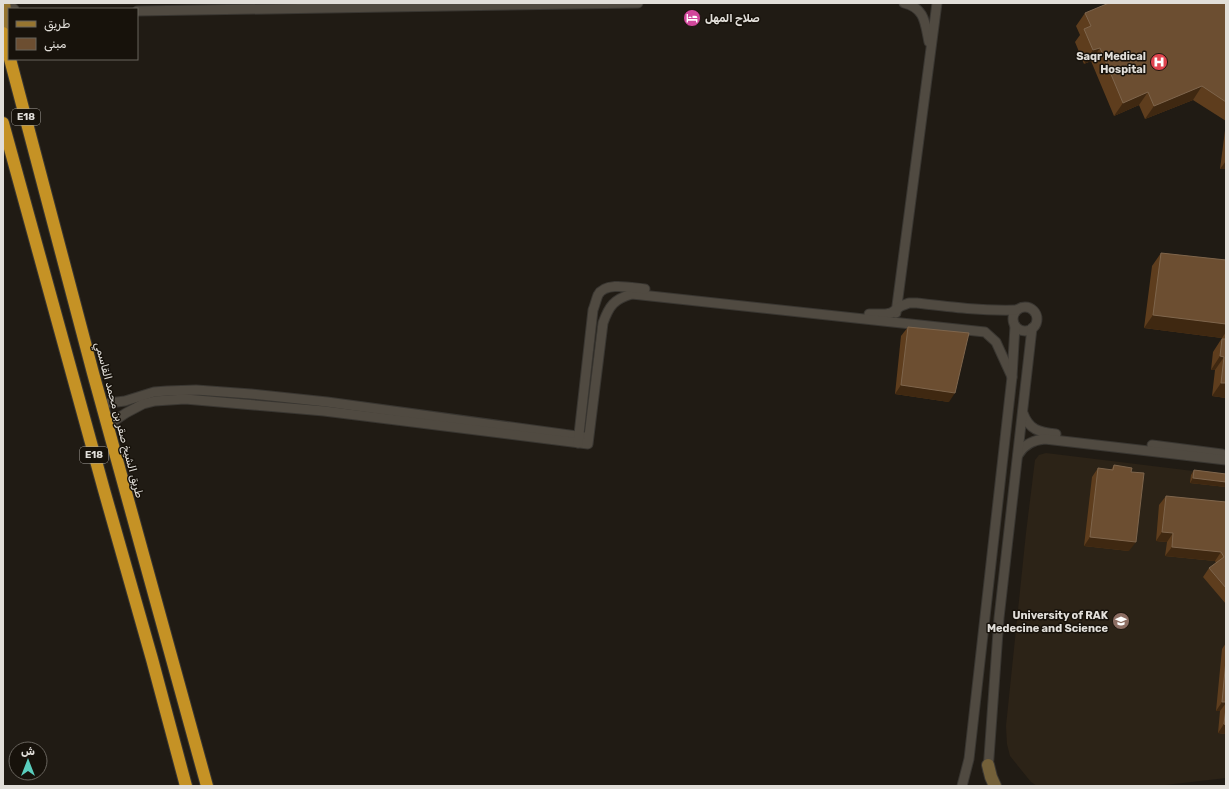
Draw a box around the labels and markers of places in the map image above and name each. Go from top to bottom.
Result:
hotel icon: صلاح المهل [682,8,702,28]
place label: صلاح المهل [705,12,760,26]
place label: Saqr Medical Hospital [1076,50,1146,76]
hospital icon: Saqr Medical Hospital [1149,52,1169,72]
place label: University of RAK Medecine and Science [987,609,1109,635]
school or university icon: University of RAK Medecine and Science [1111,611,1131,631]

